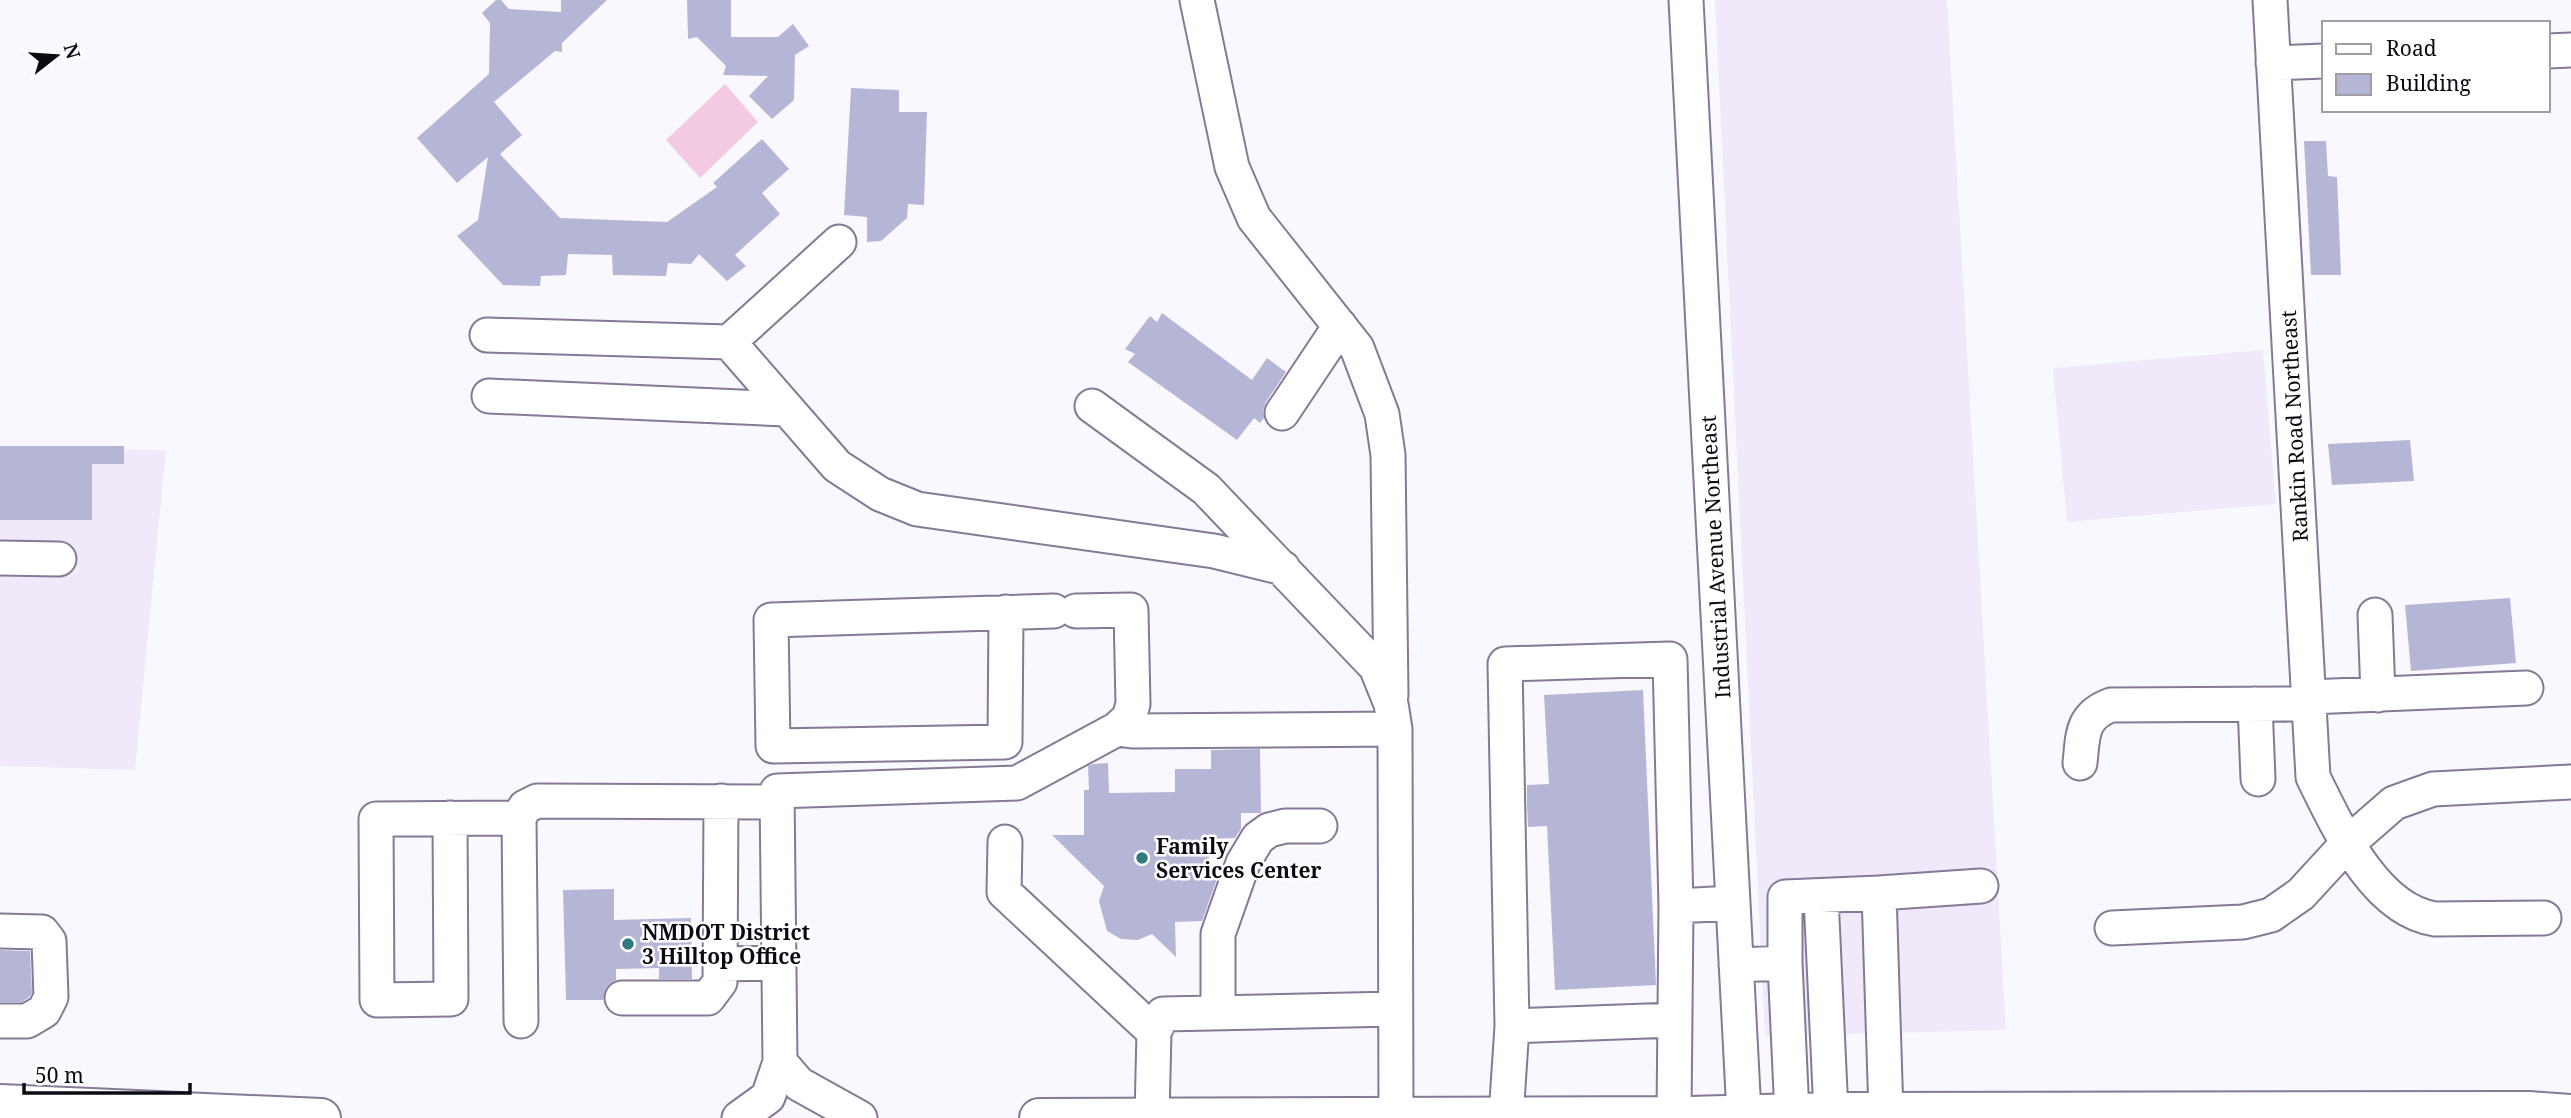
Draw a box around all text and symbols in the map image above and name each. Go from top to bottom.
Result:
north arrow [21,21,91,91]
legend [2322,21,2550,112]
text: Road [2386,34,2437,62]
text: N [58,40,87,62]
text: Building [2386,69,2471,97]
street label: Rankin Road Northeast [2274,309,2314,543]
street label: Industrial Avenue Northeast [1694,414,1736,700]
place label: Family Services Center [1156,832,1321,884]
marker: Family Services Center [1134,850,1150,866]
place label: NMDOT District 3 Hilltop Office [642,918,810,970]
marker: NMDOT District 3 Hilltop Office [620,936,636,952]
scale bar [24,1052,191,1096]
text: 50 m [35,1061,84,1089]

